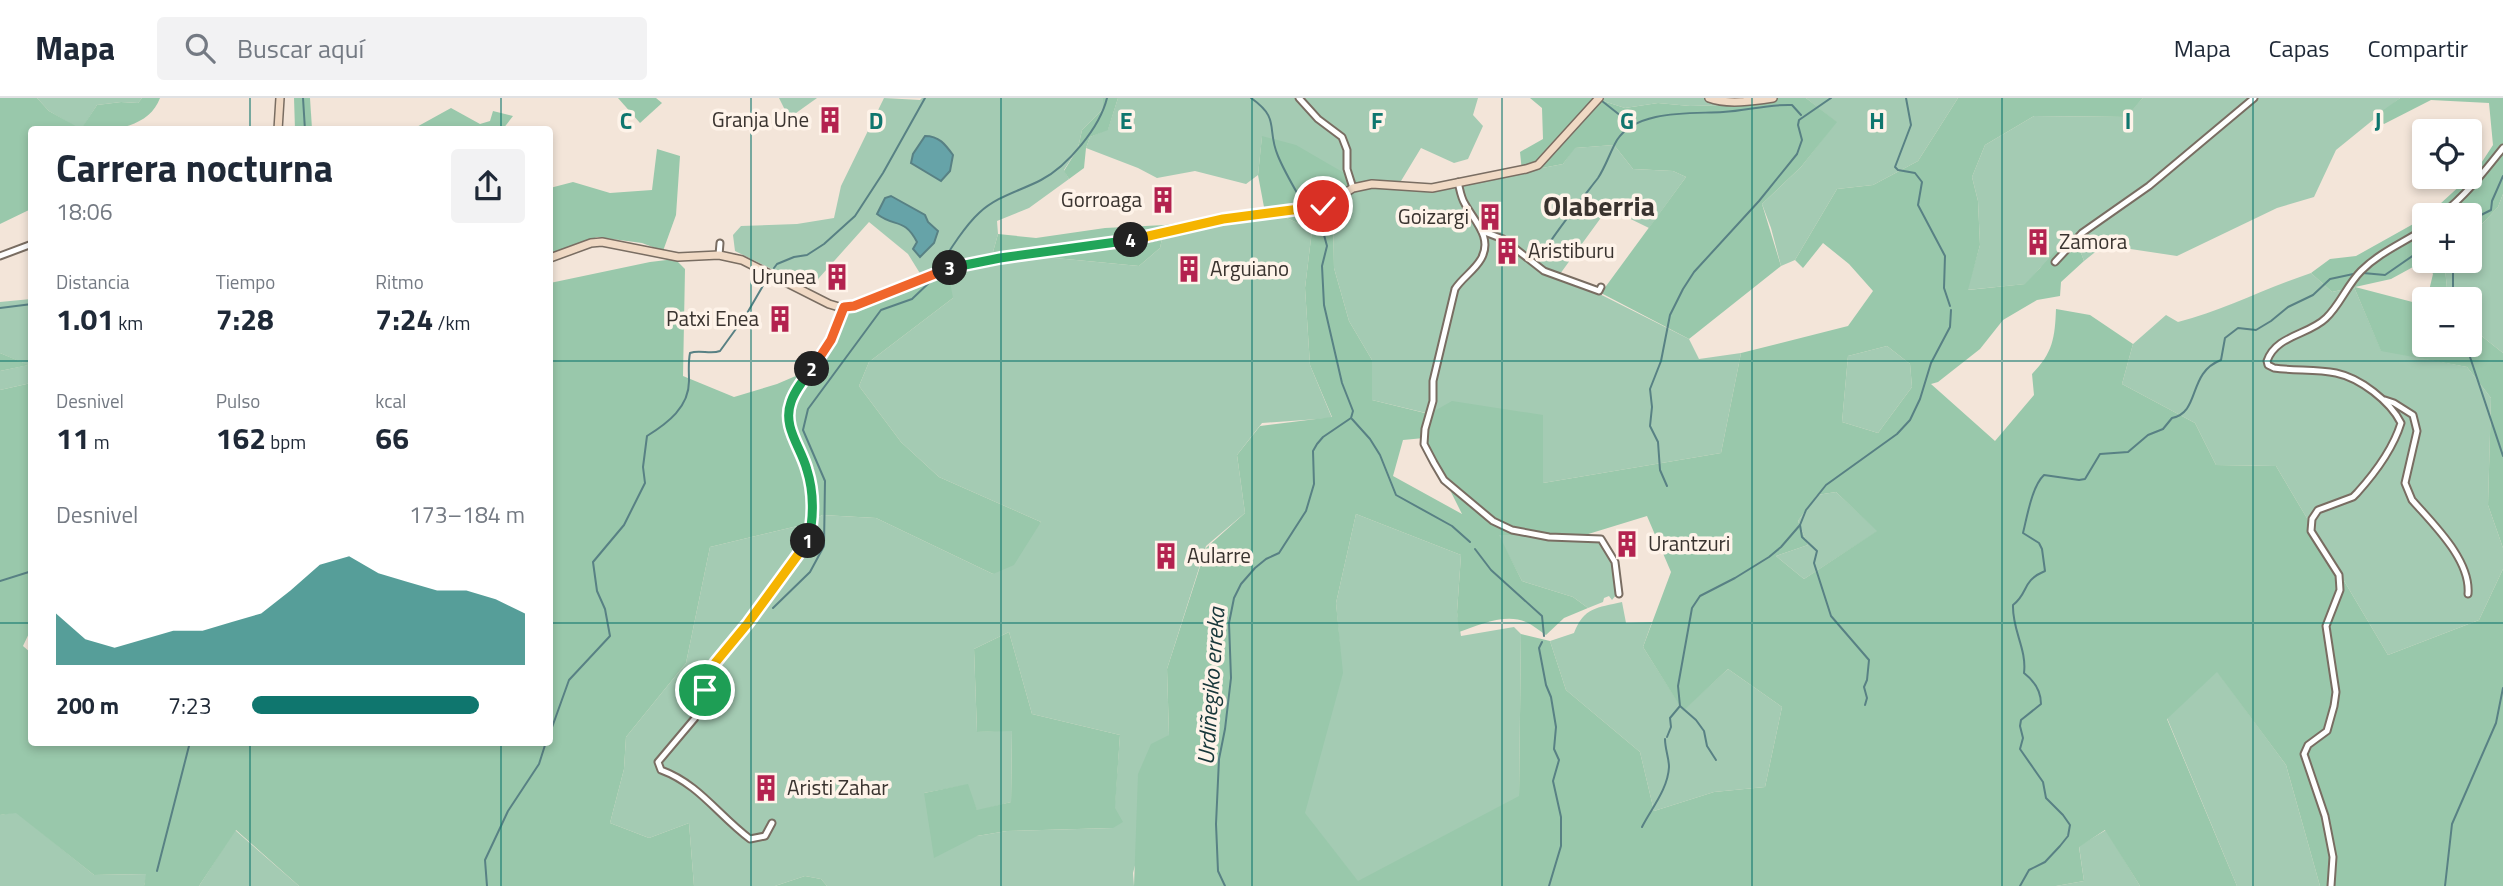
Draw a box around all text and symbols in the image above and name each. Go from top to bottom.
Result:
search box [157,17,647,80]
text: Mapa [35,23,115,73]
icon: search [181,29,219,67]
text: Buscar aquí [237,29,364,68]
text: Mapa [2174,30,2231,66]
text: Capas [2269,30,2329,66]
text: Compartir [2367,30,2468,66]
text: C [620,103,632,138]
place label: Granja Une [712,103,809,135]
text: D [869,103,883,138]
text: E [1120,103,1132,138]
text: F [1371,103,1383,138]
text: G [1620,103,1634,138]
text: H [1869,103,1885,138]
text: I [2125,103,2131,138]
text: J [2375,103,2381,138]
building icon: Granja Une [815,105,845,135]
map controls [2412,119,2482,357]
button: locate [2412,119,2482,189]
text: Carrera nocturna [56,139,333,197]
button: share [451,149,525,223]
pin [1293,176,1353,236]
place label: Gorroaga [1061,183,1142,215]
district label: Olaberria [1543,184,1655,227]
building icon: Gorroaga [1148,185,1178,215]
icon: check [1304,187,1342,225]
text: 18:06 [56,194,113,229]
place label: Goizargi [1398,200,1469,232]
building icon: Goizargi [1475,202,1505,232]
button: + [2412,203,2482,273]
pin: 4 [1114,222,1148,258]
text: 4 [1125,225,1136,254]
place label: Zamora [2059,225,2128,257]
building icon: Zamora [2023,227,2053,257]
place label: Aristiburu [1528,234,1615,266]
building icon: Aristiburu [1492,236,1522,266]
pin: 3 [932,250,968,286]
place label: Arguiano [1210,252,1289,284]
text: 3 [944,253,955,282]
building icon: Arguiano [1174,254,1204,284]
place label: Urunea [752,260,816,292]
building icon: Urunea [822,262,852,292]
text: Distancia [56,267,130,296]
text: Tiempo [216,267,275,296]
text: Ritmo [375,267,424,296]
button: − [2412,287,2482,357]
text: 1.01 [56,296,114,342]
text: 7:28 [216,296,274,342]
text: 7:24 [375,296,433,342]
place label: Patxi Enea [666,302,759,334]
building icon: Patxi Enea [765,304,795,334]
text: km [114,308,143,337]
text: /km [433,308,470,337]
pin: 2 [794,352,830,386]
text: 2 [806,354,817,383]
text: Desnivel [56,386,124,415]
text: Pulso [216,386,260,415]
text: kcal [375,386,406,415]
text: 11 [56,415,90,461]
text: 162 [216,415,266,461]
text: 66 [375,415,409,461]
text: m [90,427,110,456]
text: bpm [266,427,306,456]
text: Desnivel [56,497,138,532]
text: 173–184 m [409,497,525,532]
pin: 1 [790,524,826,558]
text: 1 [802,526,813,555]
place label: Urantzuri [1648,527,1730,559]
building icon: Urantzuri [1612,529,1642,559]
place label: Aularre [1187,539,1251,571]
building icon: Aularre [1151,541,1181,571]
water label: Urdiñegiko erreka [1188,605,1234,766]
pin [675,660,735,720]
icon: arrive [686,671,724,709]
text: 200 m [56,688,119,723]
text: 7:23 [168,688,212,723]
place label: Aristi Zahar [787,771,889,803]
building icon: Aristi Zahar [751,773,781,803]

